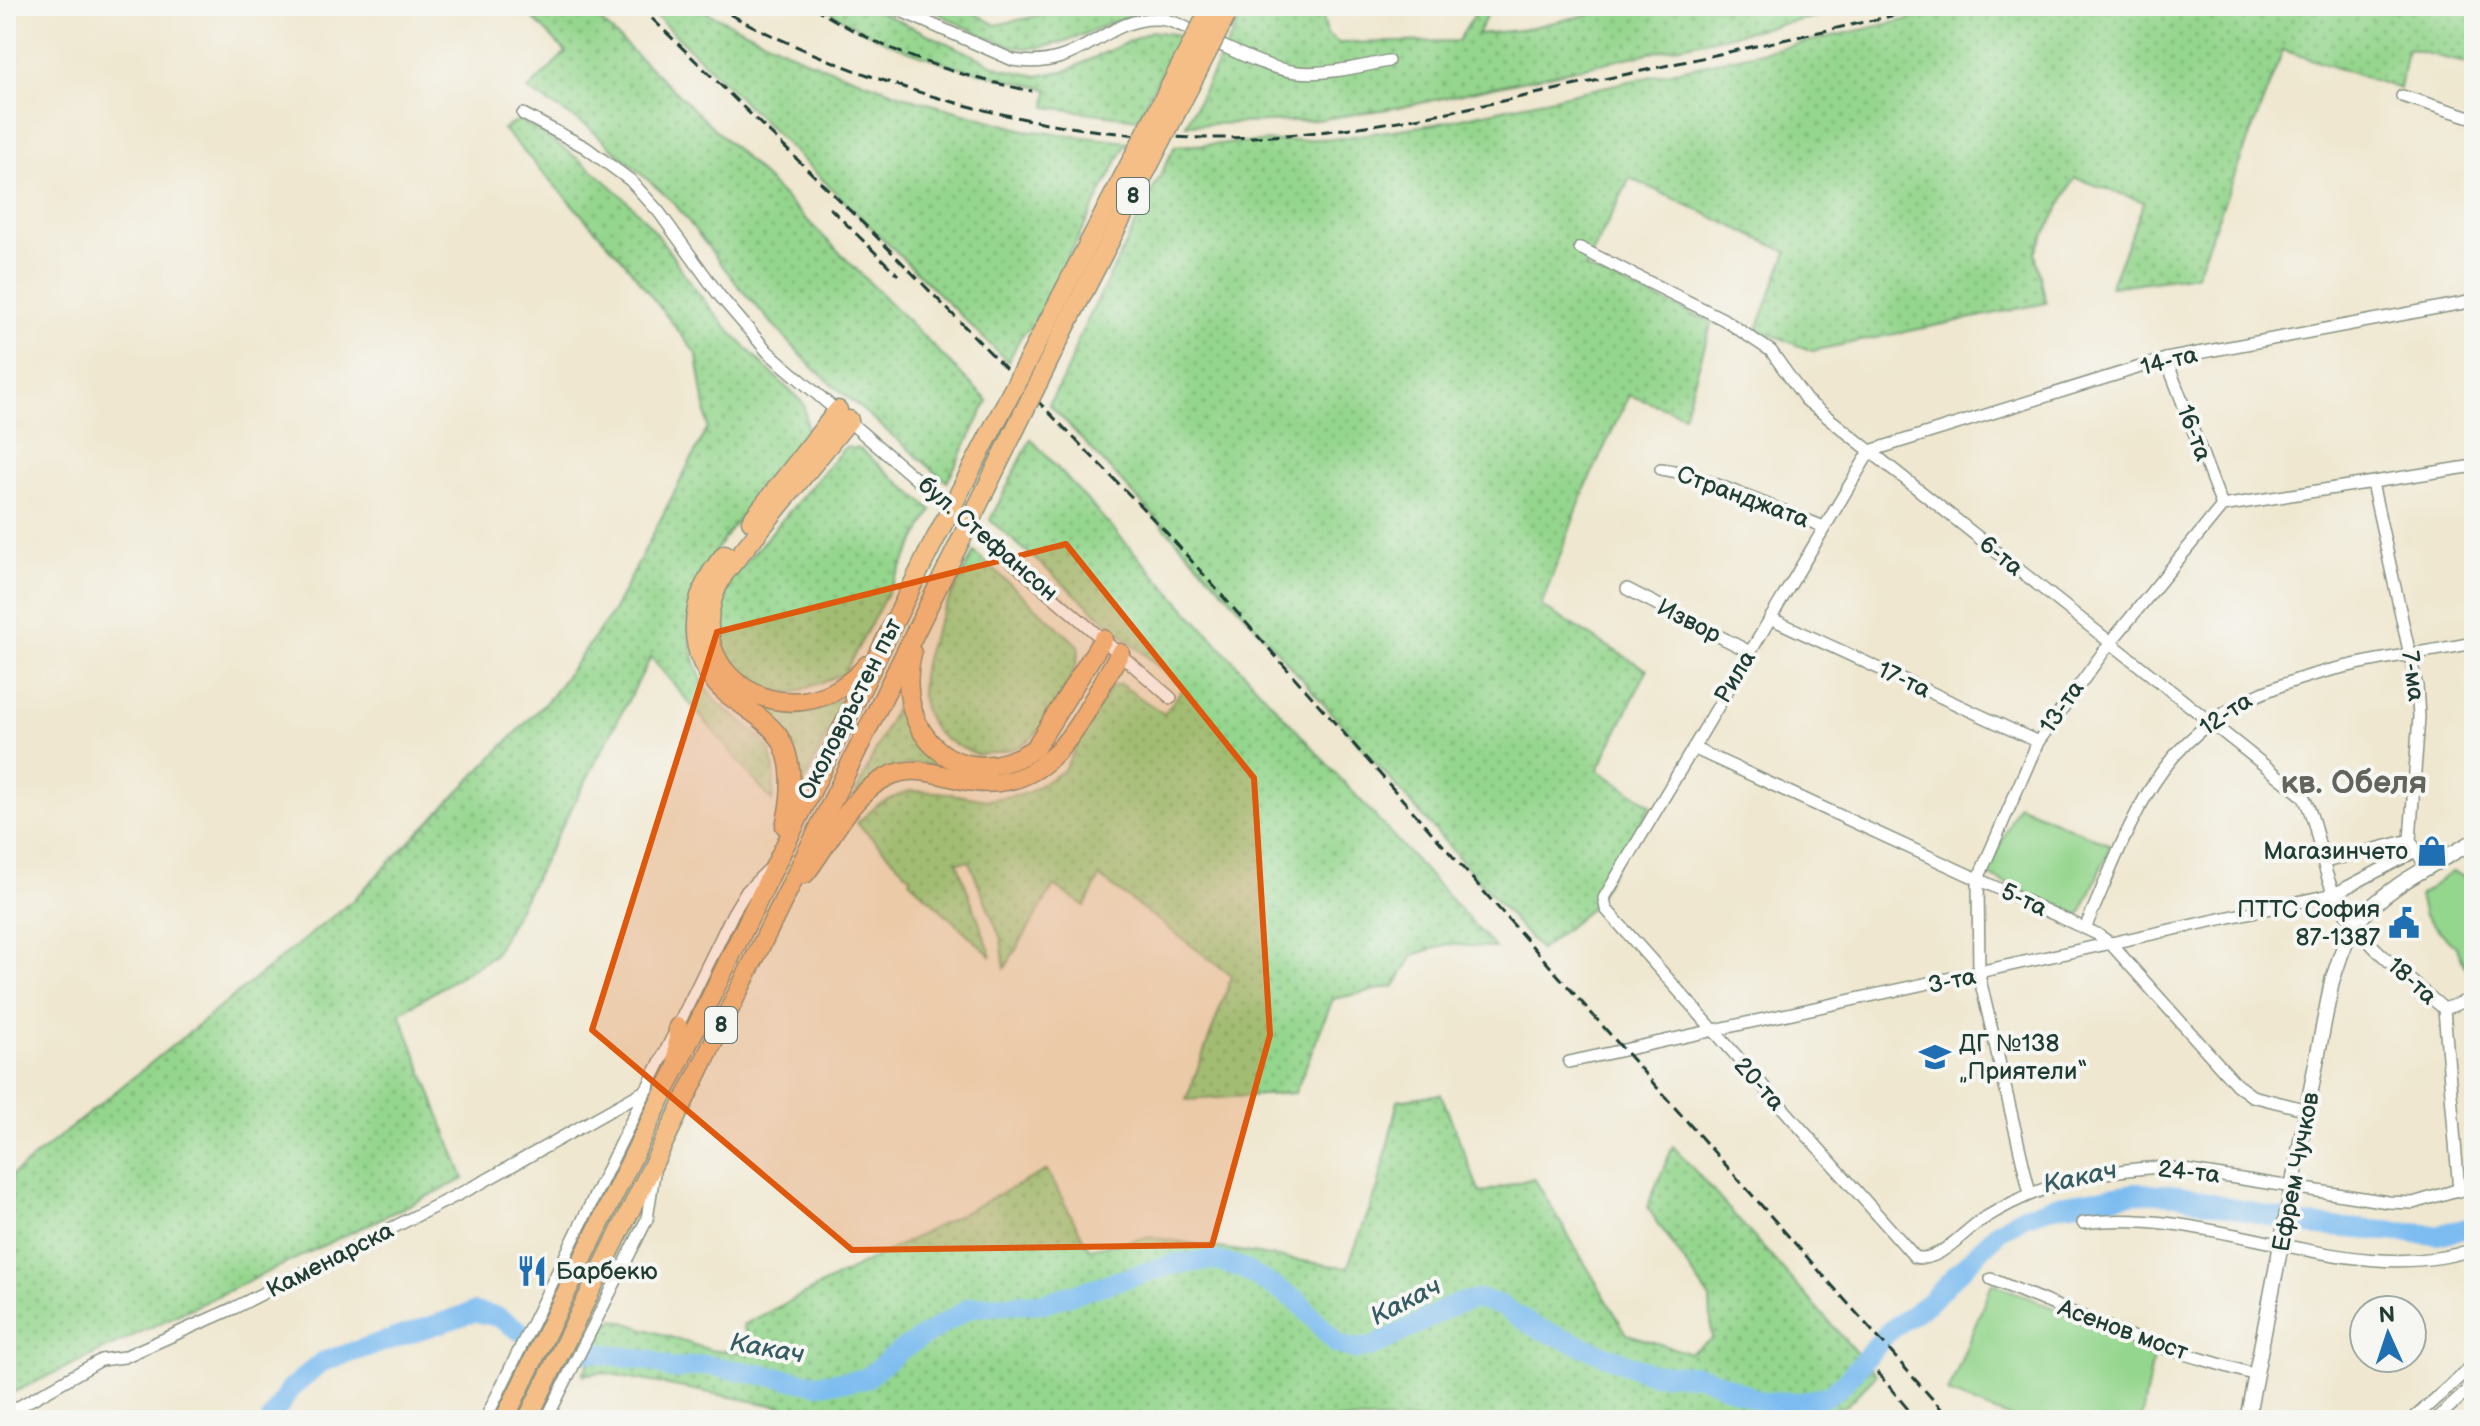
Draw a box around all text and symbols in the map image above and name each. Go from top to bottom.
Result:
road number: 8 [1117,178,1149,214]
street label: 14-та [2138,340,2200,382]
street label: 16-та [2170,401,2218,465]
street label: Странджата [1673,460,1813,534]
street label: бул. Стефансон [912,470,1064,608]
street label: 6-та [1973,530,2029,582]
street label: Извор [1652,593,1726,650]
street label: Околовръстен път [792,613,908,805]
street label: Рила [1708,645,1762,709]
street label: 7-ма [2395,649,2431,703]
street label: 17-та [1873,655,1935,705]
street label: 13-та [2034,675,2090,739]
street label: 12-та [2194,686,2258,742]
district label: кв. Обеля [2281,764,2427,803]
shop icon: Магазинчето [2415,834,2449,868]
place label: Магазинчето [2263,837,2408,866]
street label: 5-та [1996,877,2052,923]
place label: ПТТС София 87-1387 [2237,895,2380,952]
public building icon: ПТТС София 87-1387 [2387,906,2421,940]
street label: 18-та [2381,951,2443,1011]
street label: 3-та [1925,962,1979,1000]
road number: 8 [705,1007,737,1043]
place label: ДГ №138 „Приятели“ [1959,1029,2087,1086]
school or university icon: ДГ №138 „Приятели“ [1918,1040,1952,1074]
street label: 20-та [1728,1051,1790,1117]
street label: Ефрем Чучков [2266,1089,2326,1254]
street label: 24-та [2157,1154,2221,1190]
water label: Какач [2040,1155,2120,1201]
street label: Каменарска [262,1216,398,1304]
restaurant icon: Барбекю [515,1254,549,1288]
place label: Барбекю [556,1257,658,1286]
water label: Какач [1366,1271,1446,1333]
street label: Асенов мост [2053,1293,2192,1367]
north arrow [2348,1294,2428,1374]
text: N [2378,1302,2396,1329]
water label: Какач [727,1327,807,1371]

